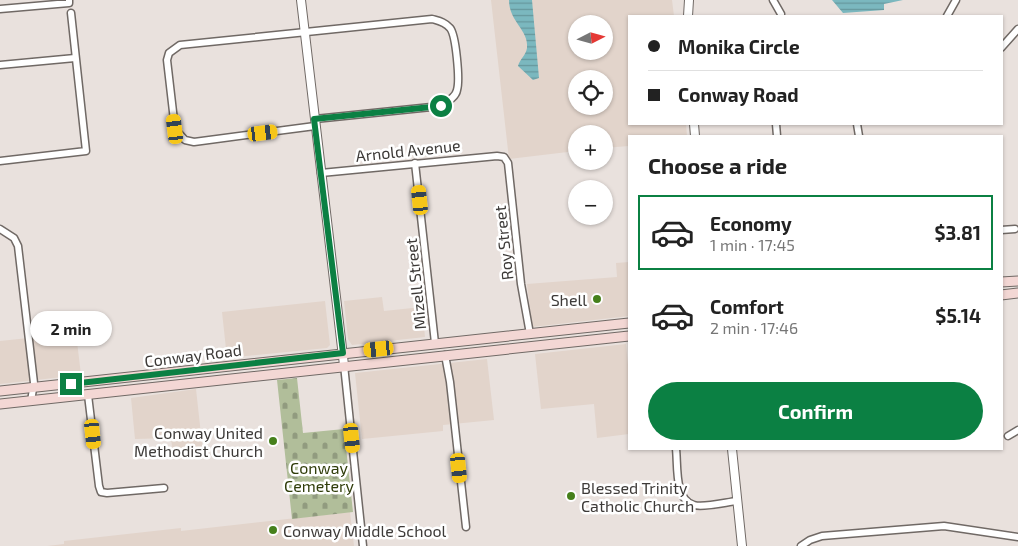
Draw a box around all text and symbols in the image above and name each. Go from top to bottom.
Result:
north arrow [568,15,612,60]
map controls [568,15,613,225]
text: Monika Circle [678,35,800,58]
button: locate [568,70,613,115]
text: Conway Road [678,83,799,106]
route start [430,95,452,117]
car [165,113,184,145]
car [247,124,278,142]
button: + [568,125,613,170]
street label: Arnold Avenue [355,135,461,165]
text: Choose a ride [648,152,787,178]
button: − [568,180,613,225]
car [410,184,429,216]
street label: Roy Street [490,205,516,281]
icon: car [650,210,695,255]
text: Economy [710,212,792,235]
text: $3.81 [935,221,981,244]
text: 1 min · 17:45 [710,235,795,254]
street label: Mizell Street [401,237,429,331]
place label: Shell [551,290,587,309]
marker: Shell [591,293,603,305]
icon: car [650,293,695,338]
text: Comfort [710,295,784,318]
text: $5.14 [935,304,981,327]
callout: 2 min [30,312,112,346]
text: 2 min · 17:46 [710,318,798,337]
text: 2 min [51,319,91,338]
street label: Conway Road [143,340,243,370]
car [363,340,394,358]
route end [60,373,82,395]
button: Confirm [648,382,983,440]
car [83,418,102,450]
car [342,422,361,454]
place label: Conway United Methodist Church [134,423,263,460]
marker: Conway United Methodist Church [267,435,279,447]
car [449,452,468,484]
park label: Conway Cemetery [284,458,354,495]
place label: Blessed Trinity Catholic Church [581,478,694,515]
marker: Blessed Trinity Catholic Church [565,490,577,502]
place label: Conway Middle School [283,521,447,540]
marker: Conway Middle School [267,524,279,536]

